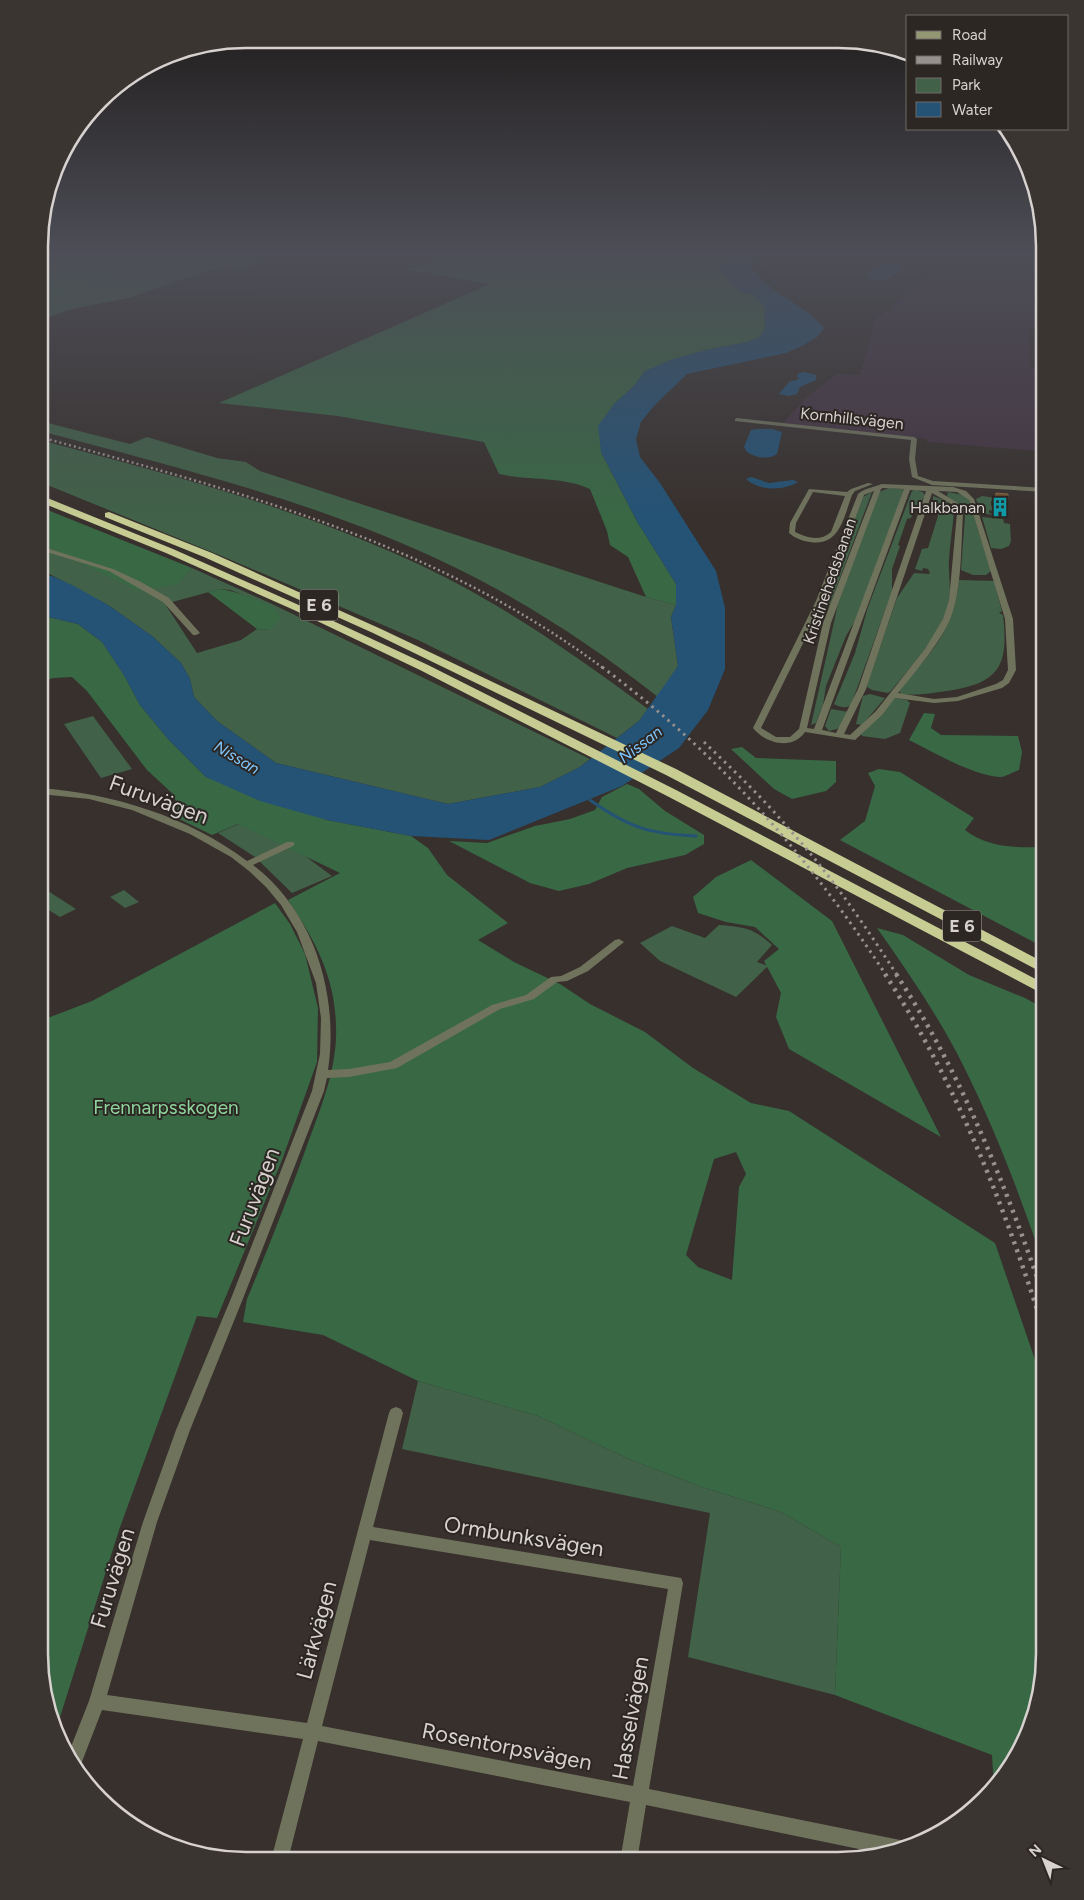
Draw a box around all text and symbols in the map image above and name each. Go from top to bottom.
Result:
legend [906,15,1069,130]
text: Road [952,26,987,44]
text: Railway [952,51,1003,69]
text: Park [952,76,981,94]
text: Water [952,101,992,119]
street label: Kornhillsvägen [799,404,905,433]
building icon: Halkbanan [989,496,1011,518]
place label: Halkbanan [910,498,985,517]
street label: Kristinehedsbanan [799,516,860,647]
road number: E 6 [300,590,338,620]
water label: Nissan [615,722,666,767]
water label: Nissan [211,737,263,778]
street label: Furuvägen [106,769,212,830]
road number: E 6 [943,910,981,941]
park label: Frennarpsskogen [93,1096,239,1119]
street label: Furuvägen [223,1144,286,1250]
street label: Ormbunksvägen [442,1511,606,1562]
street label: Furuvägen [84,1525,141,1632]
street label: Lärkvägen [290,1578,343,1682]
street label: Hasselvägen [606,1654,655,1782]
street label: Rosentorpsvägen [420,1717,594,1776]
north arrow [1019,1835,1069,1885]
text: N [1026,1841,1045,1861]

